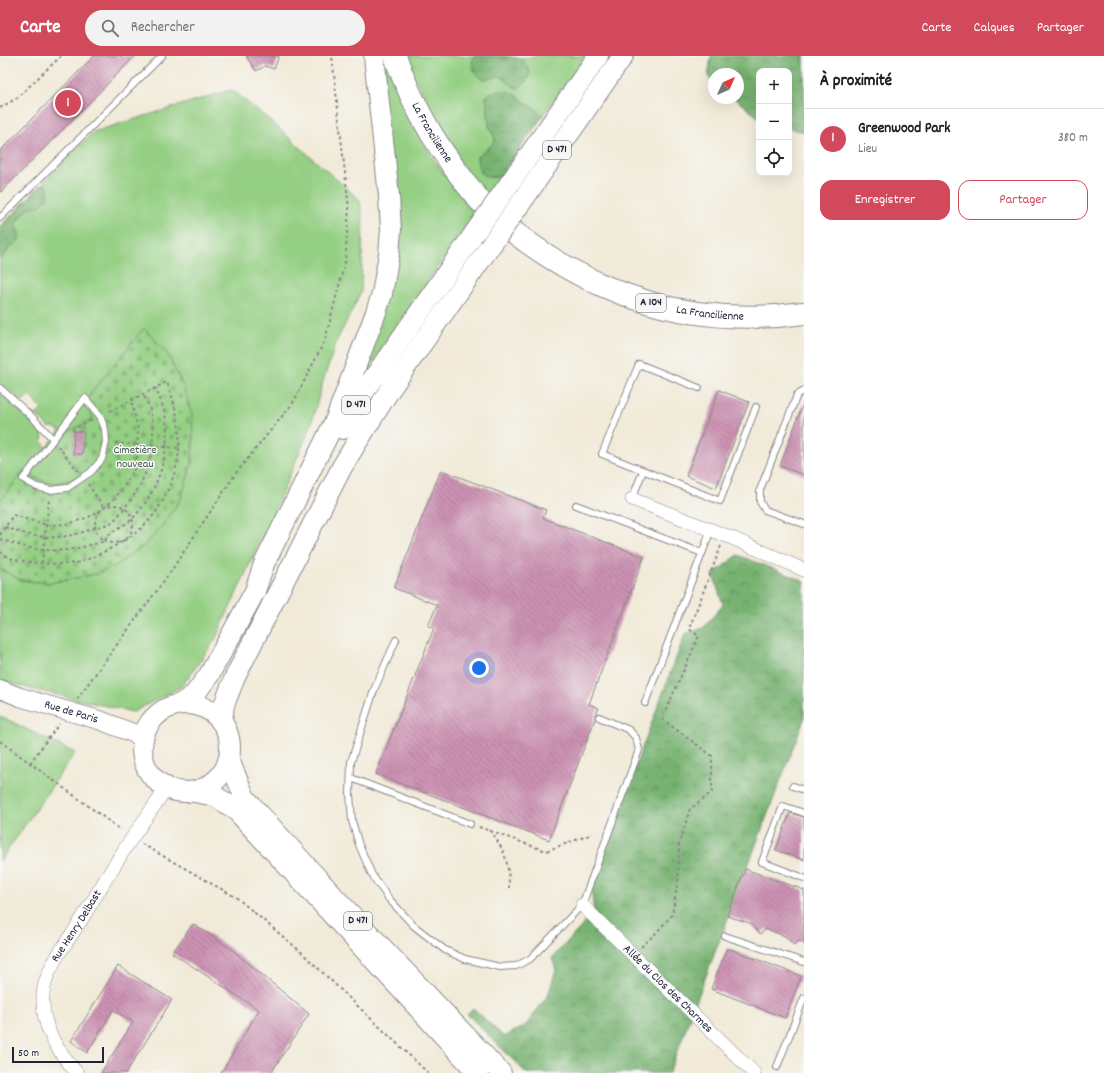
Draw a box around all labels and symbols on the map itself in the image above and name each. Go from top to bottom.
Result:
north arrow [708,68,744,104]
pin: 1 [55,88,81,118]
street label: La Francilienne [407,99,456,166]
road number: D 471 [543,141,571,159]
road number: A 104 [636,294,666,312]
street label: La Francilienne [675,301,744,325]
road number: D 471 [342,396,370,414]
park label: Cimetière nouveau [113,442,157,473]
your location [469,658,489,678]
street label: Rue de Paris [42,696,100,728]
street label: Rue Henry Delbast [47,886,106,965]
road number: D 471 [344,912,372,930]
street label: Allée du Clos des Charmes [619,941,717,1037]
scale bar [12,1045,104,1064]

